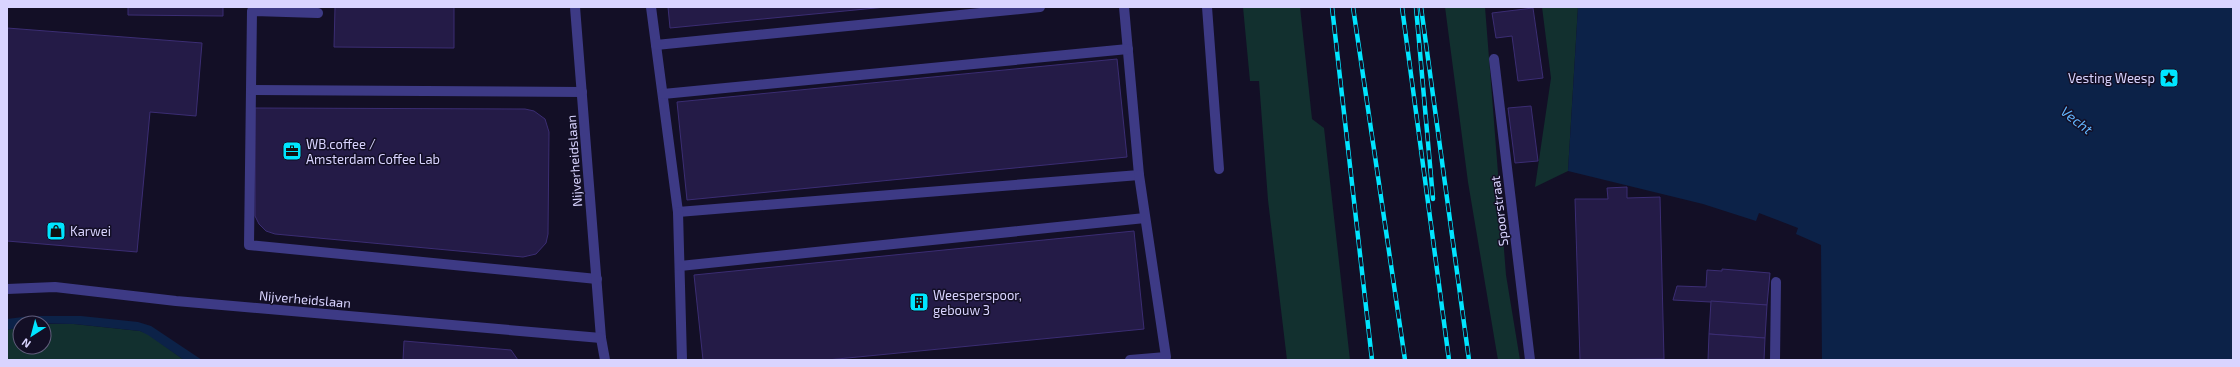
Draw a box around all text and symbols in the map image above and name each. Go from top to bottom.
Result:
place icon: Vesting Weesp [2158,67,2180,89]
place label: Vesting Weesp [2068,70,2155,86]
water label: Vecht [2058,102,2097,138]
street label: Nijverheidslaan [563,114,585,208]
place label: WB.coffee / Amsterdam Coffee Lab [306,136,440,167]
office icon: WB.coffee / Amsterdam Coffee Lab [281,140,303,162]
street label: Spoorstraat [1487,175,1511,247]
shop icon: Karwei [45,220,67,242]
place label: Karwei [70,223,111,239]
street label: Nijverheidslaan [258,287,352,311]
place label: Weesperspoor, gebouw 3 [933,287,1022,318]
building icon: Weesperspoor, gebouw 3 [908,291,930,313]
north arrow [12,315,52,355]
text: N [19,336,33,351]

